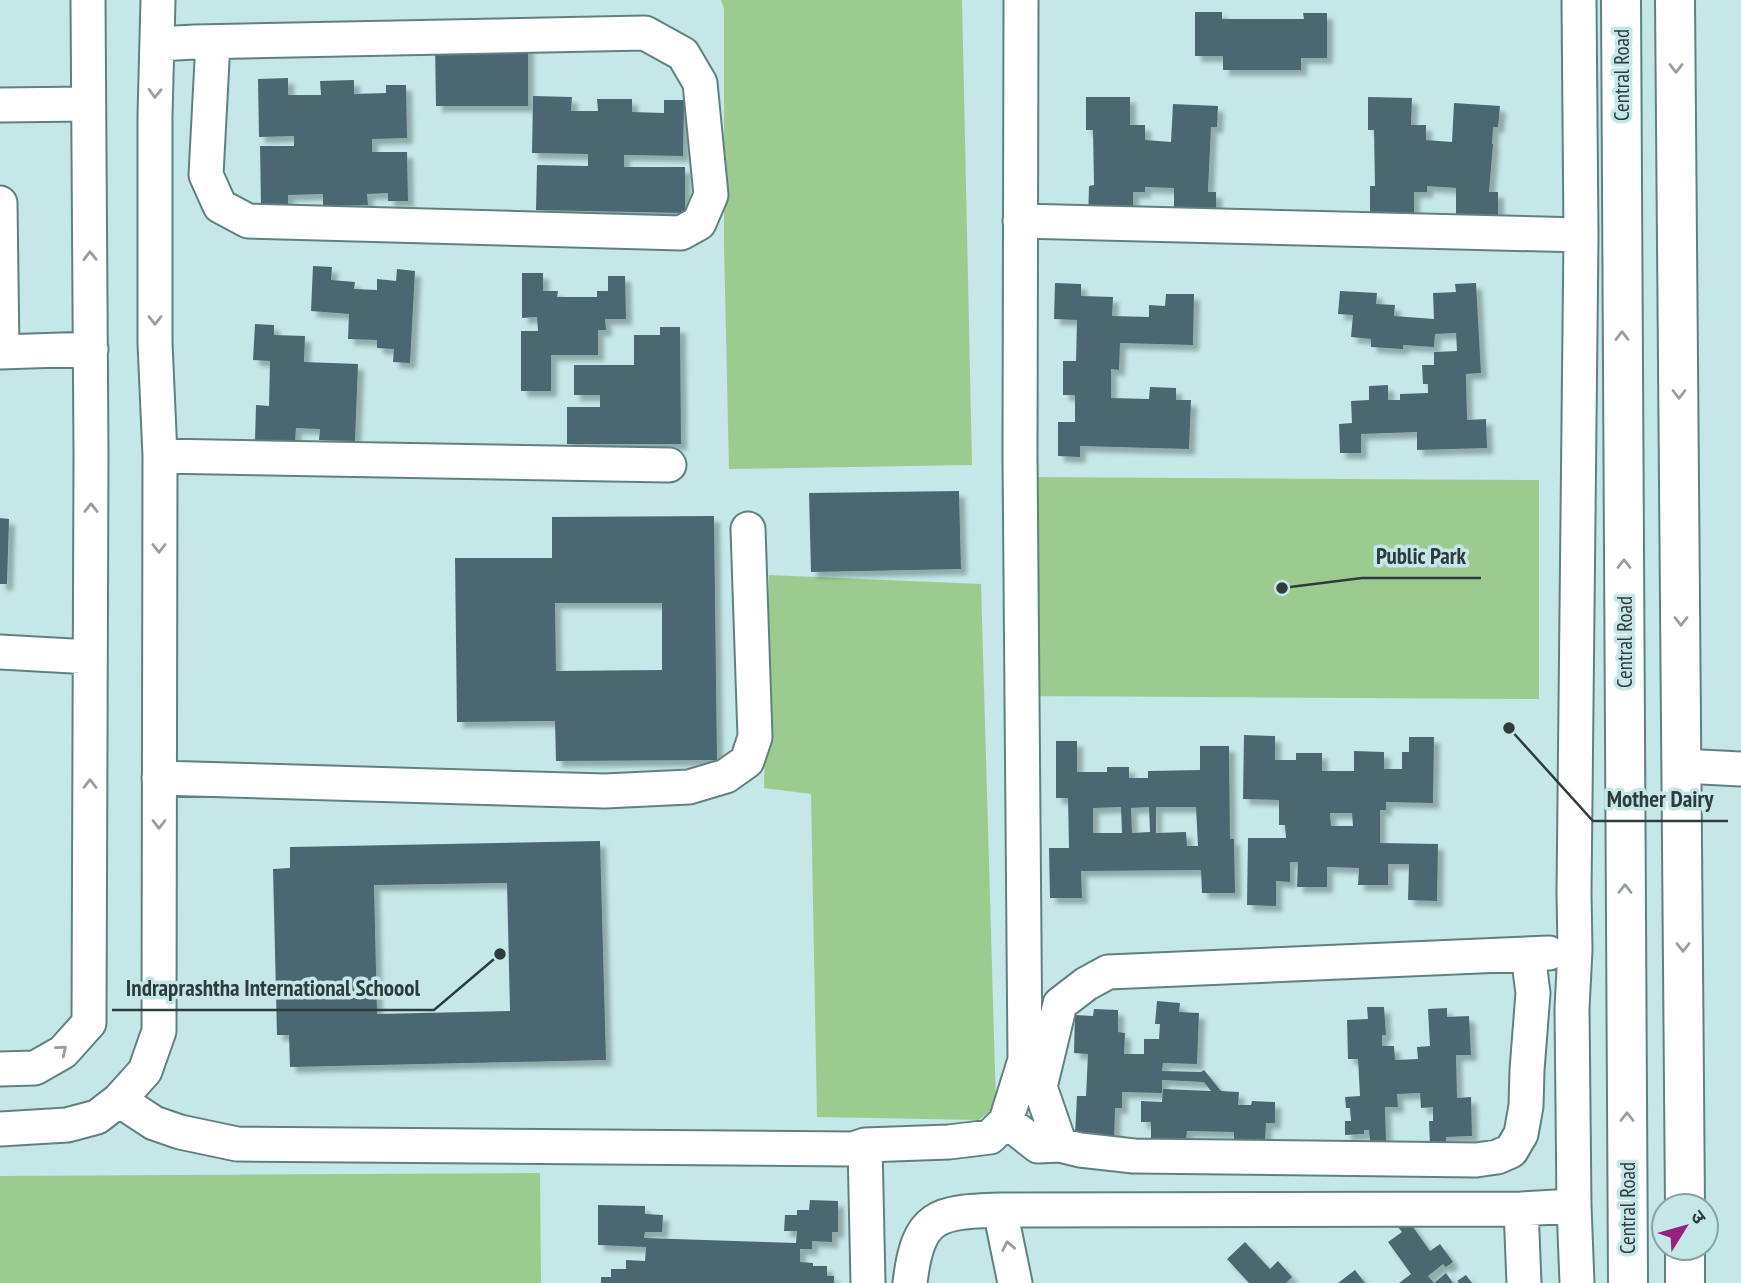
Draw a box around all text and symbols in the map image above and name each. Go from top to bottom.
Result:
street label: Central Road [1608,29,1635,121]
one-way arrow [1668,63,1684,74]
one-way arrow [148,87,163,98]
one-way arrow [82,250,98,261]
one-way arrow [147,315,163,326]
one-way arrow [1614,331,1630,341]
one-way arrow [1671,389,1687,399]
one-way arrow [83,502,99,513]
callout: Public Park [1362,534,1481,578]
text: Public Park [1376,541,1467,570]
one-way arrow [151,543,167,553]
one-way arrow [1616,558,1632,569]
street label: Central Road [1611,596,1638,688]
one-way arrow [1673,616,1689,627]
callout: Mother Dairy [1593,777,1728,821]
one-way arrow [82,779,98,789]
text: Mother Dairy [1607,784,1714,813]
one-way arrow [151,819,167,830]
one-way arrow [1618,884,1633,895]
one-way arrow [1675,942,1691,952]
callout: Indraprashtha International Schoool [112,966,434,1010]
text: Indraprashtha International Schoool [126,973,421,1002]
one-way arrow [54,1046,67,1058]
one-way arrow [1619,1111,1635,1122]
street label: Central Road [1614,1162,1641,1254]
north arrow [1650,1192,1720,1262]
text: उ [1686,1205,1712,1229]
one-way arrow [1001,1240,1016,1252]

